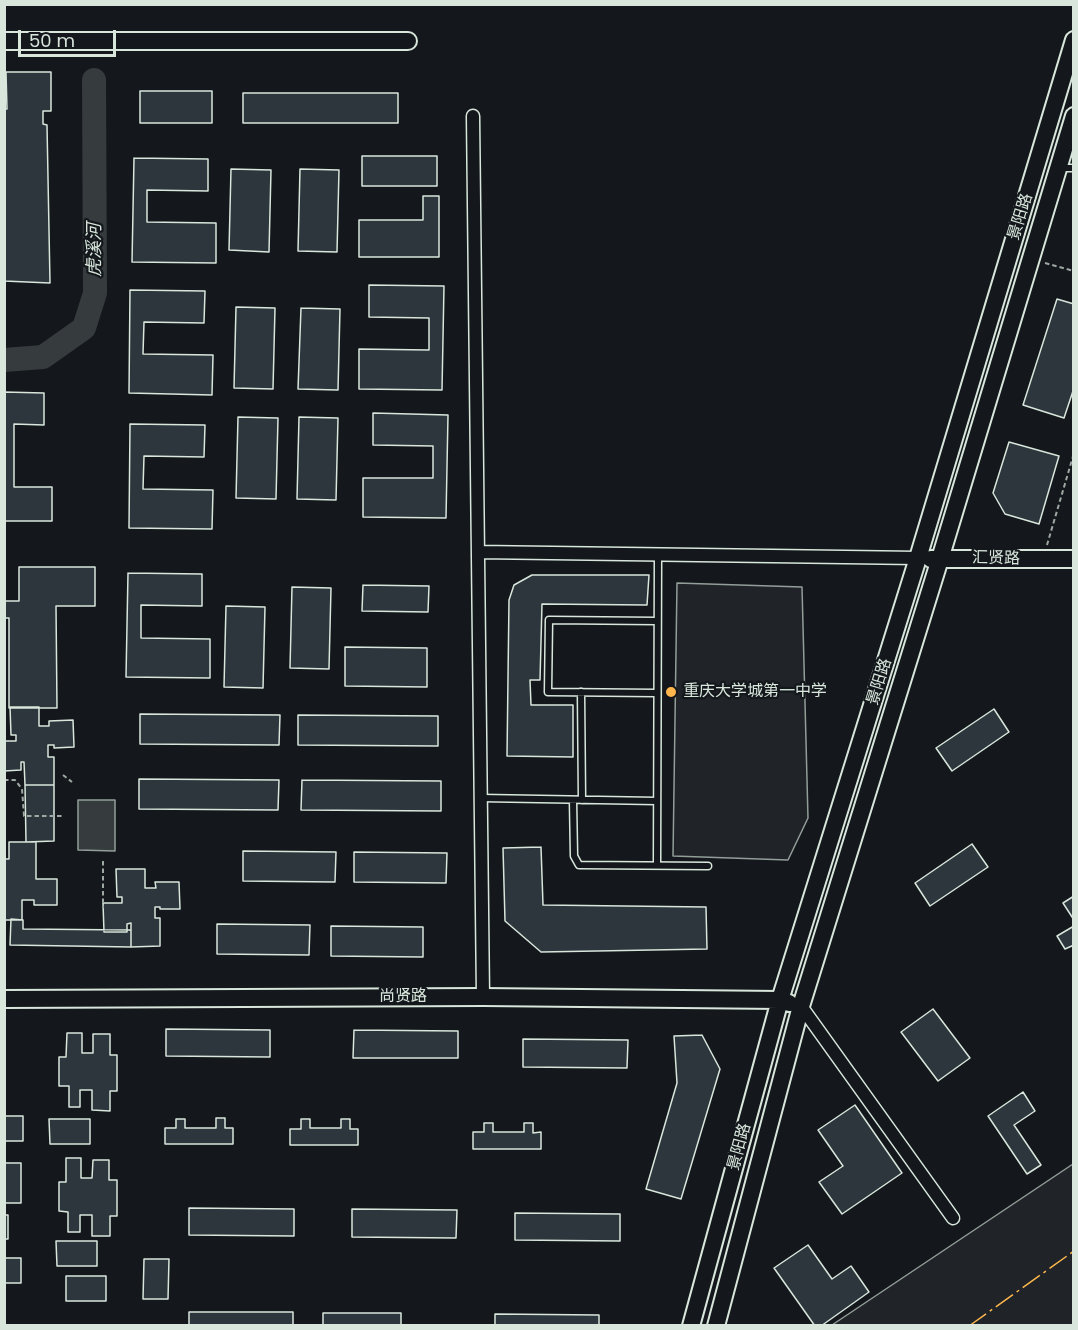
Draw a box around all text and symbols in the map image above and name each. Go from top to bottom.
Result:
scale bar [21,18,118,56]
text: 50 m [29,28,75,53]
street label: 景阳路 [1005,191,1037,243]
water label: 虎溪河 [84,223,106,277]
street label: 汇贤路 [972,549,1020,569]
street label: 景阳路 [864,656,896,708]
place label: 重庆大学城第一中学 [683,682,827,702]
marker: 重庆大学城第一中学 [664,685,678,699]
street label: 尚贤路 [379,987,427,1007]
street label: 景阳路 [725,1121,755,1173]

